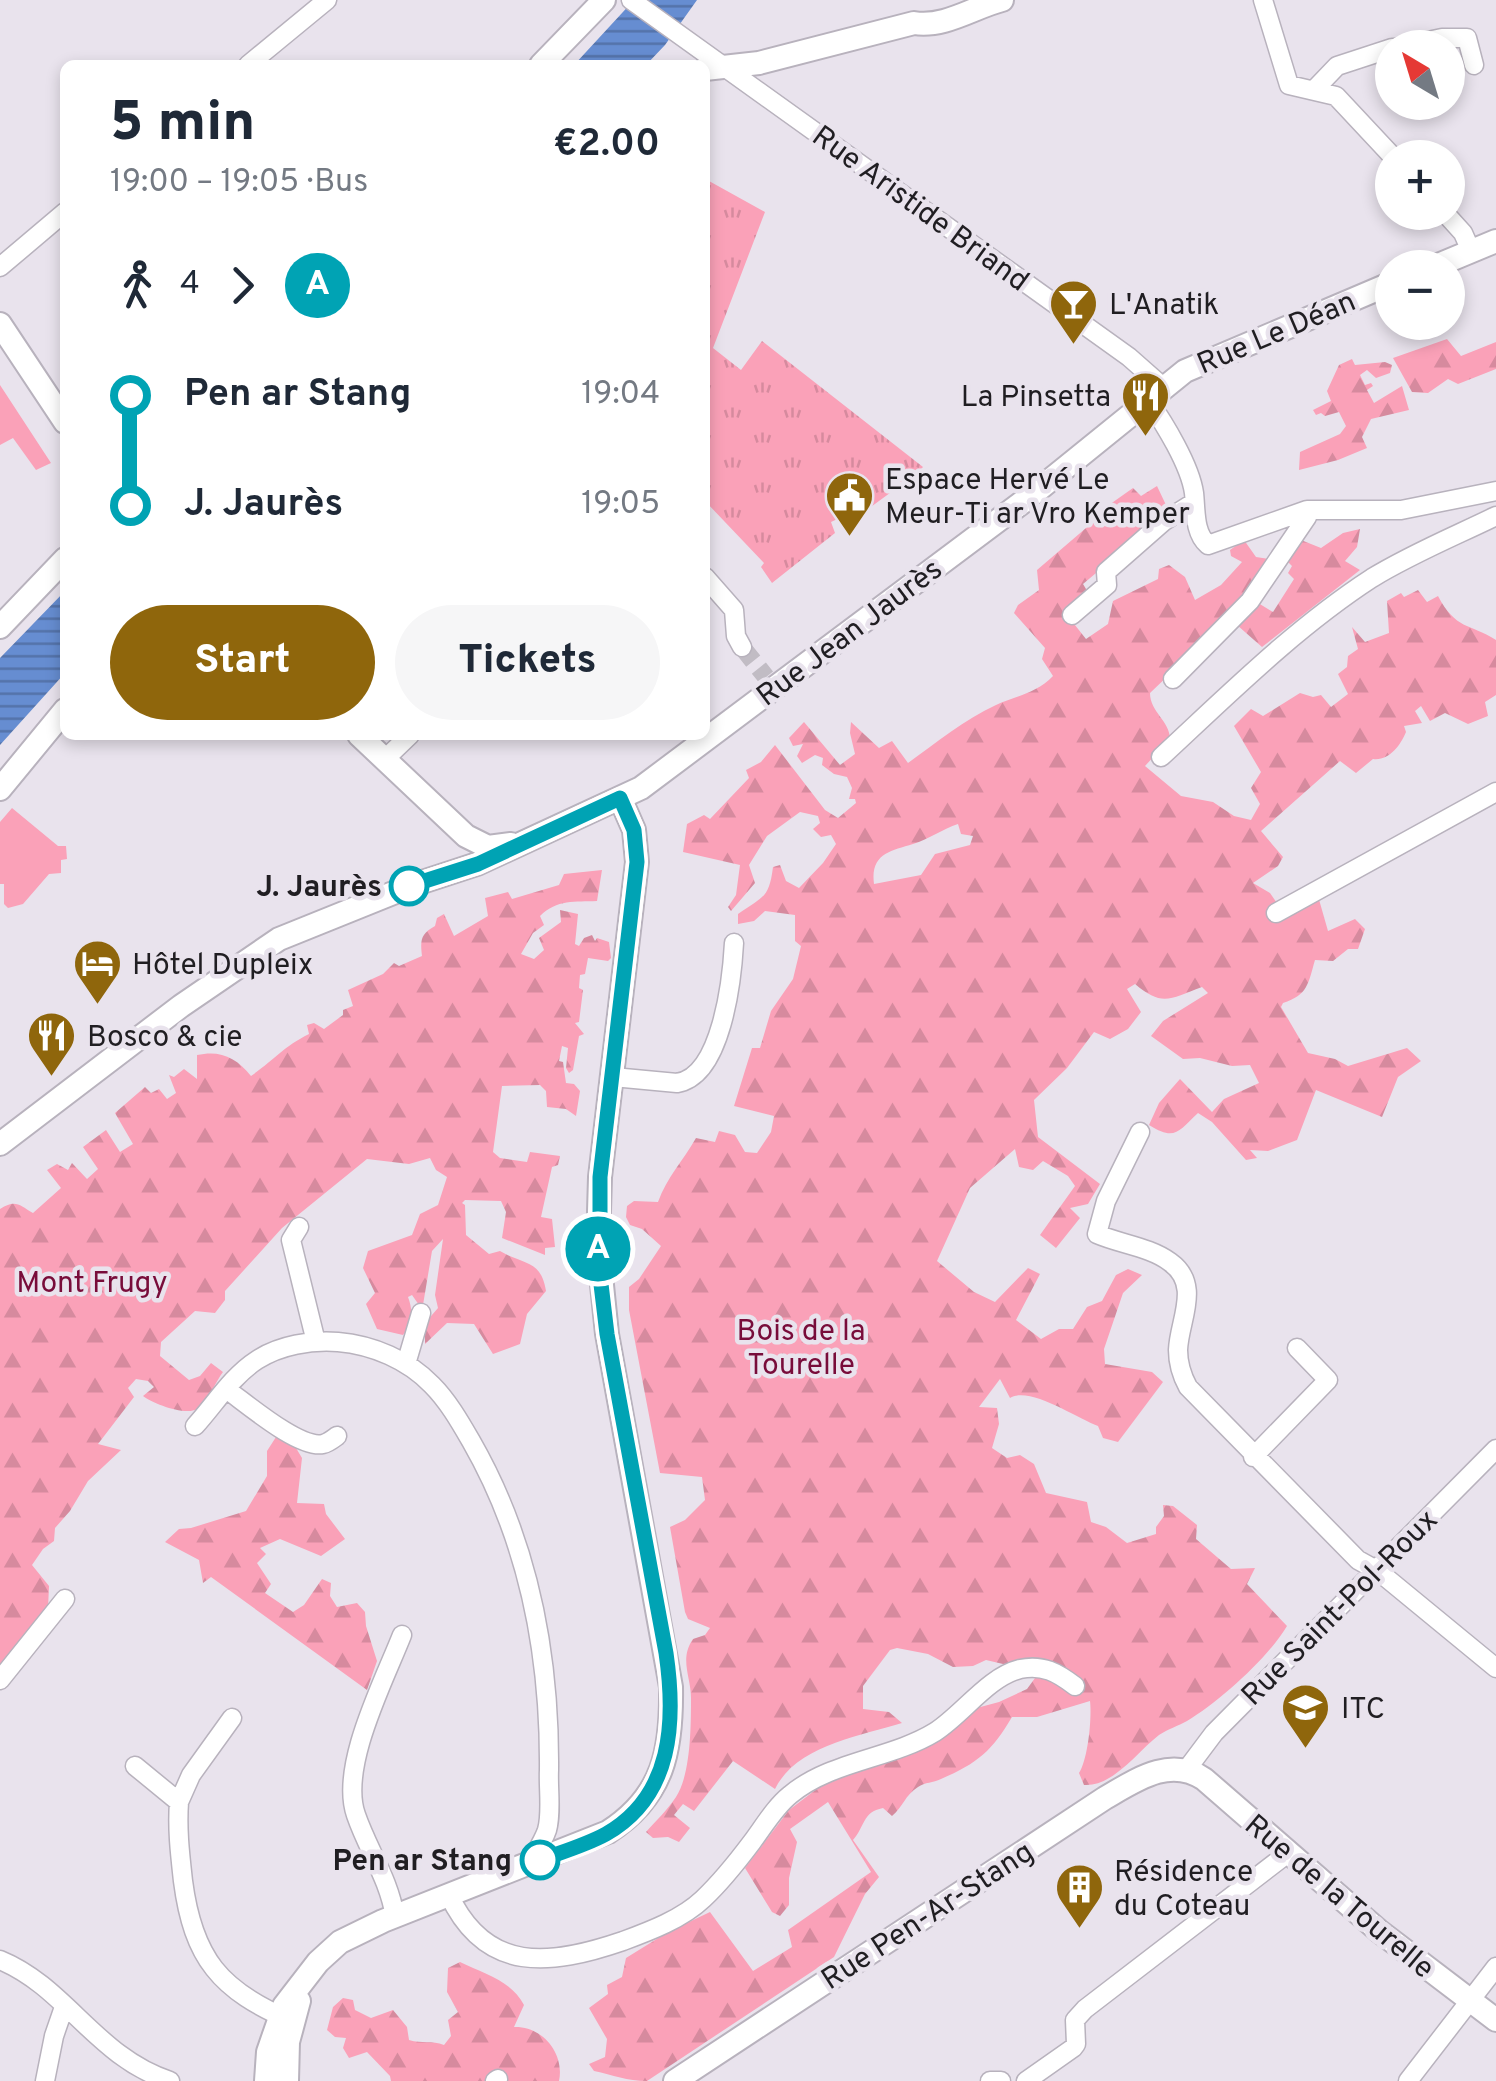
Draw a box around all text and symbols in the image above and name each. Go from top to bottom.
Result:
north arrow [1375,30,1465,120]
map controls [1375,30,1465,340]
text: 5 min [110,90,255,160]
street label: Rue Aristide Briand [804,119,1035,301]
text: €2.00 [553,121,660,170]
button: + [1375,140,1465,230]
text: 19:00 – 19:05 · Bus [110,163,368,203]
button: − [1375,250,1465,340]
icon: walk [110,258,165,313]
icon: forward [215,258,270,313]
text: A [305,263,330,307]
text: 4 [180,265,200,305]
bar icon: L'Anatik [1048,278,1100,346]
street label: Rue Le Déan [1192,284,1362,384]
place label: L'Anatik [1109,288,1219,325]
restaurant icon: La Pinsetta [1120,370,1172,438]
text: Pen ar Stang [184,371,411,420]
text: 19:04 [581,375,660,415]
place label: La Pinsetta [961,380,1111,417]
place label: Espace Hervé Le Meur-Ti ar Vro Kemper [885,463,1190,534]
public building icon: Espace Hervé Le Meur-Ti ar Vro Kemper [824,470,876,538]
text: J. Jaurès [184,481,343,530]
text: 19:05 [581,485,660,525]
street label: Rue Jean Jaurès [750,552,951,716]
button: Start [110,605,375,720]
button: Tickets [395,605,660,720]
marker: J. Jaurès [390,867,428,905]
place label: J. Jaurès [256,870,382,907]
hotel icon: Hôtel Dupleix [71,938,123,1006]
place label: Hôtel Dupleix [132,948,313,985]
restaurant icon: Bosco & cie [26,1010,78,1078]
place label: Bosco & cie [87,1020,242,1057]
line badge: A [566,1216,630,1282]
text: A [585,1227,611,1271]
park label: Mont Frugy [16,1266,168,1303]
park label: Bois de la Tourelle [736,1314,866,1385]
street label: Rue Saint-Pol-Roux [1235,1503,1447,1715]
school or university icon: ITC [1280,1682,1332,1750]
place label: ITC [1341,1692,1385,1729]
street label: Rue de la Tourelle [1236,1808,1441,1988]
street label: Rue Pen-Ar-Stang [815,1835,1041,1999]
marker: Pen ar Stang [521,1841,559,1879]
place label: Pen ar Stang [332,1844,512,1881]
place label: Résidence du Coteau [1114,1855,1253,1926]
building icon: Résidence du Coteau [1053,1862,1105,1930]

